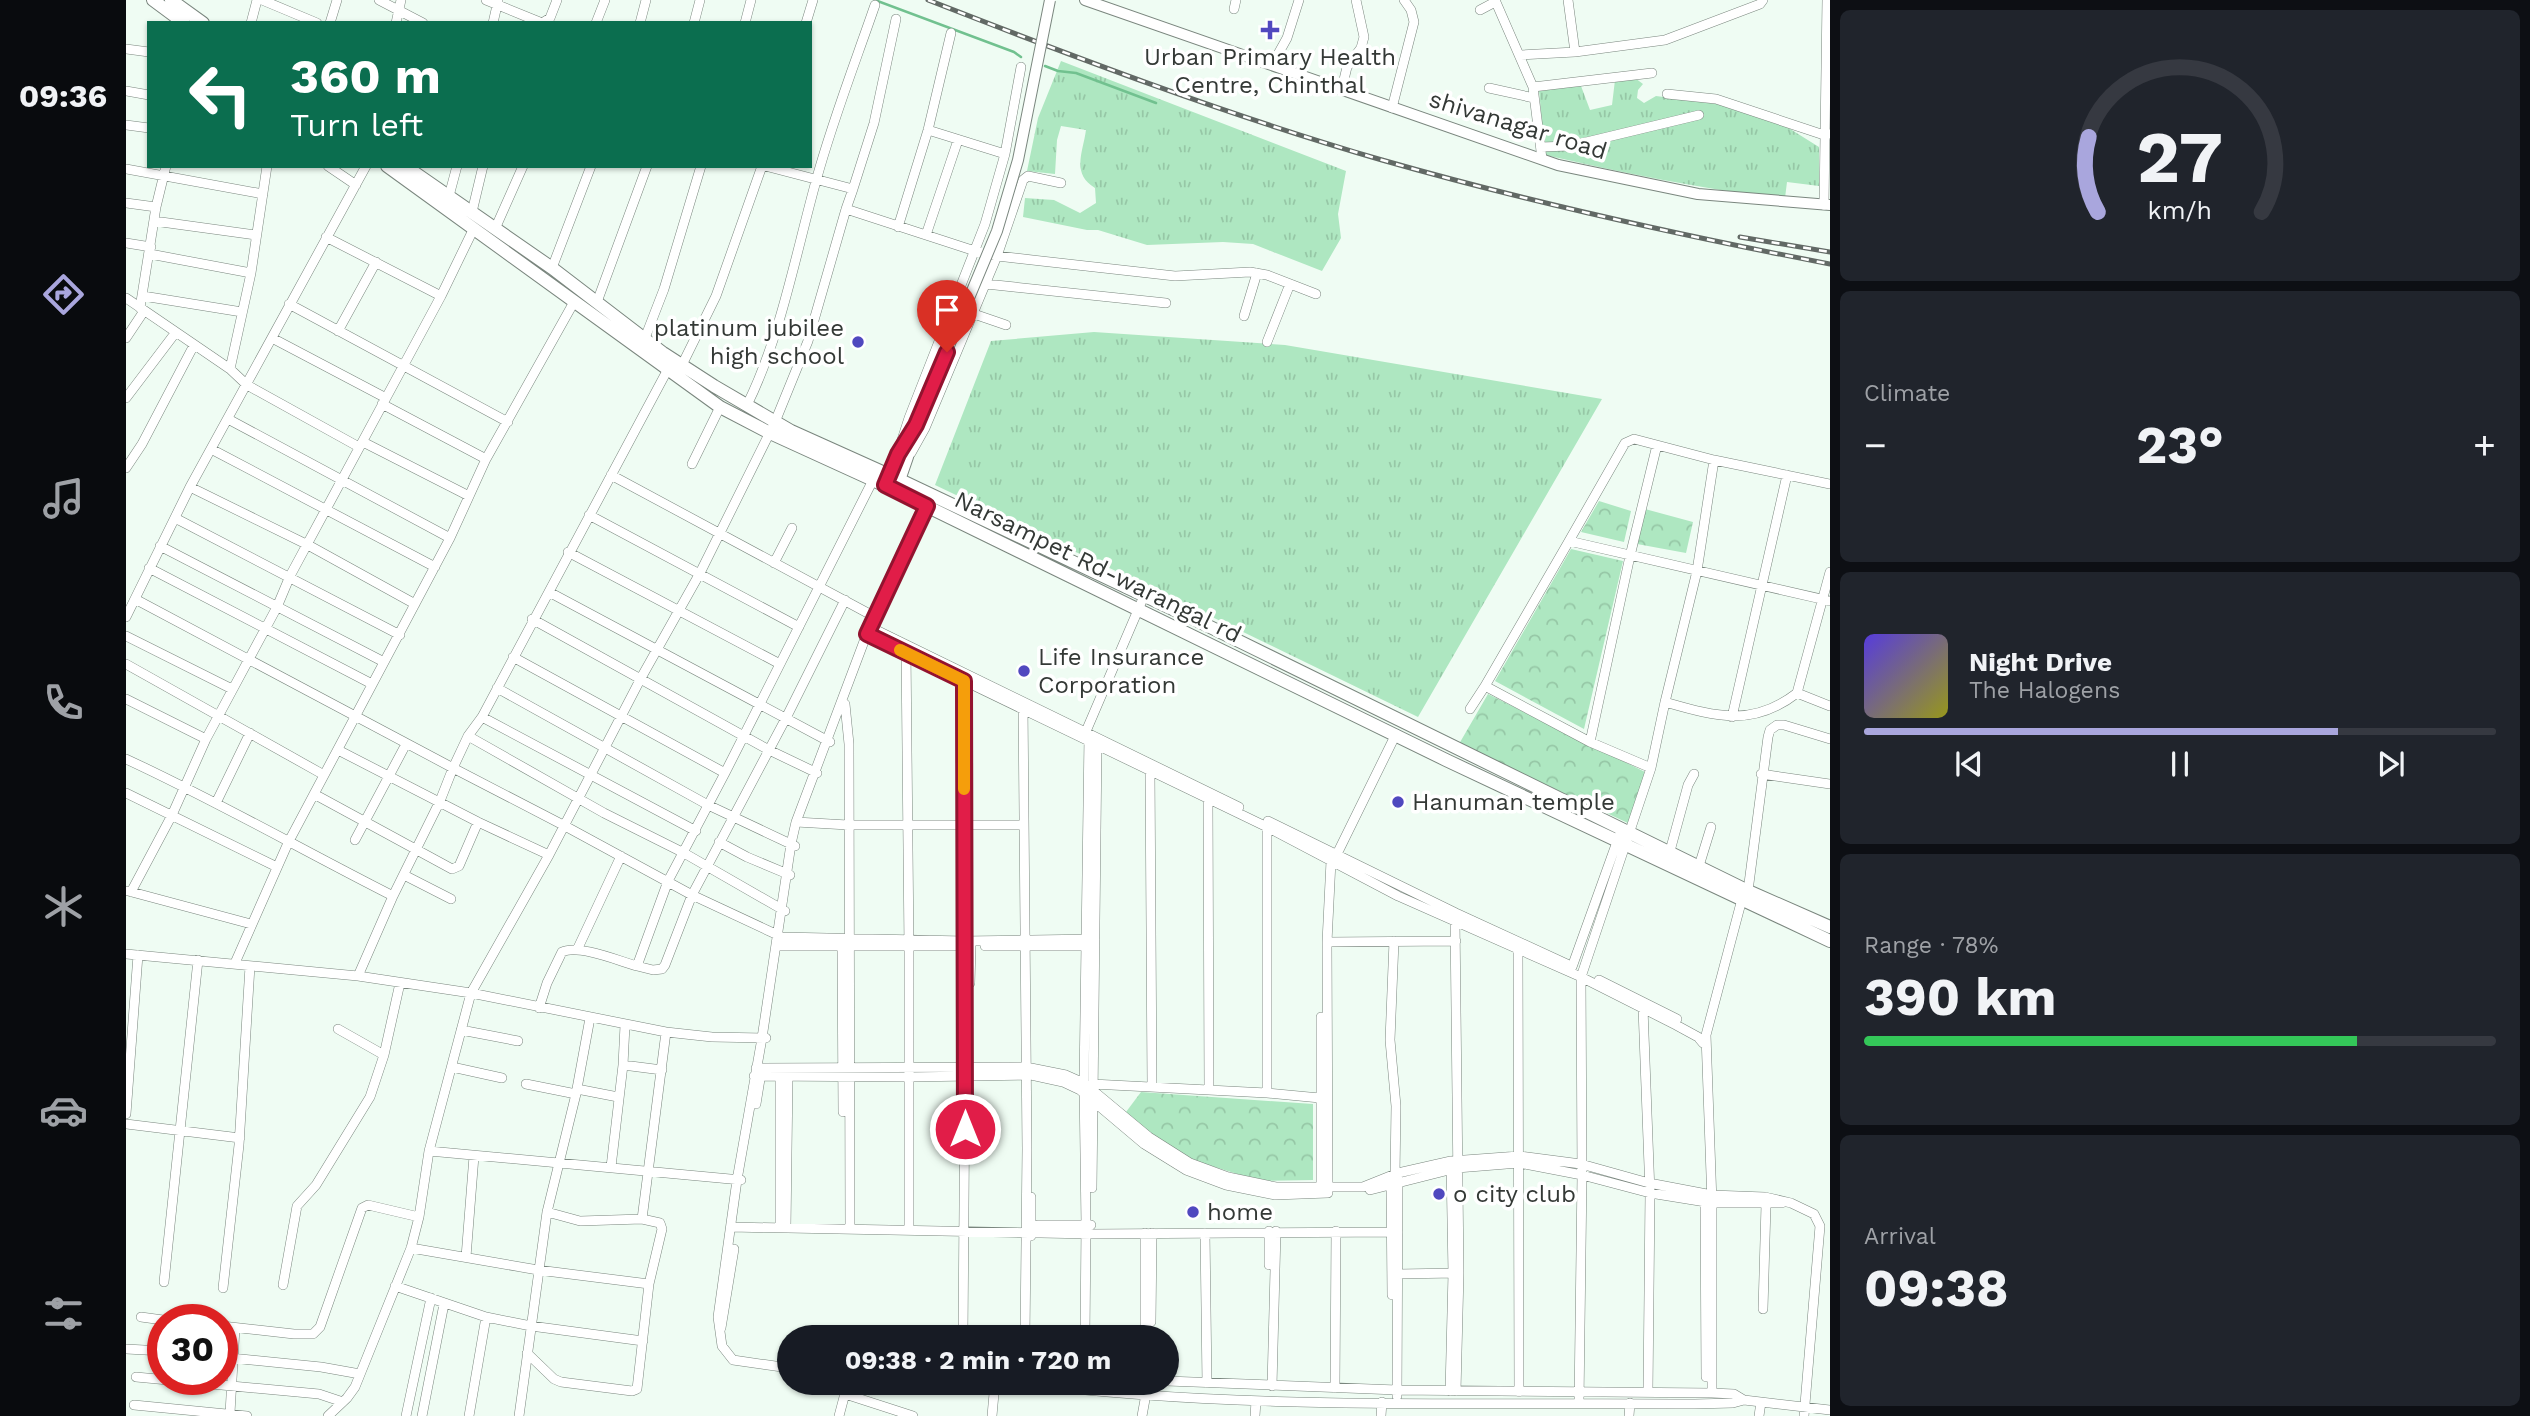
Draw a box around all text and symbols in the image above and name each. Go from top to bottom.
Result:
marker: Urban Primary Health Centre, Chinthal [1260,20,1280,40]
place label: Urban Primary Health Centre, Chinthal [1144,43,1396,99]
text: 360 m [290,47,441,105]
icon: left [175,49,266,140]
text: 09:36 [19,77,107,115]
street label: shivanagar road [1426,85,1610,165]
text: Turn left [290,106,423,144]
text: 27 [2137,114,2223,200]
text: km/h [2148,195,2212,224]
icon: directions [39,270,88,319]
pin [917,280,977,352]
icon: arrive [928,291,966,329]
place label: platinum jubilee high school [654,314,845,370]
marker: platinum jubilee high school [850,334,866,350]
text: Climate [1864,380,1950,407]
text: 23° [2136,415,2224,476]
text: − [1864,423,1887,467]
text: + [2473,423,2496,467]
icon: music [39,474,88,523]
street label: Narsampet Rd-warangal rd [950,485,1246,649]
place label: Life Insurance Corporation [1038,643,1204,699]
text: Night Drive [1969,647,2112,677]
marker: Life Insurance Corporation [1016,663,1032,679]
text: The Halogens [1969,677,2120,704]
icon: phone [39,678,88,727]
icon: previous [1950,745,1988,783]
icon: pause [2161,745,2199,783]
icon: next [2372,745,2410,783]
place label: Hanuman temple [1412,788,1615,816]
marker: Hanuman temple [1390,794,1406,810]
icon: climate [39,882,88,931]
text: Range · 78% [1864,932,1998,959]
text: 390 km [1864,967,2057,1028]
icon: car [39,1086,88,1135]
position arrow [928,1092,1002,1166]
place label: o city club [1453,1180,1576,1208]
marker: o city club [1431,1186,1447,1202]
place label: home [1207,1198,1273,1226]
marker: home [1185,1204,1201,1220]
text: Arrival [1864,1223,1936,1250]
text: 09:38 [1864,1258,2009,1319]
icon: filters [39,1289,88,1338]
speed limit sign: 30 [147,1304,238,1395]
text: 09:38 · 2 min · 720 m [845,1345,1111,1375]

